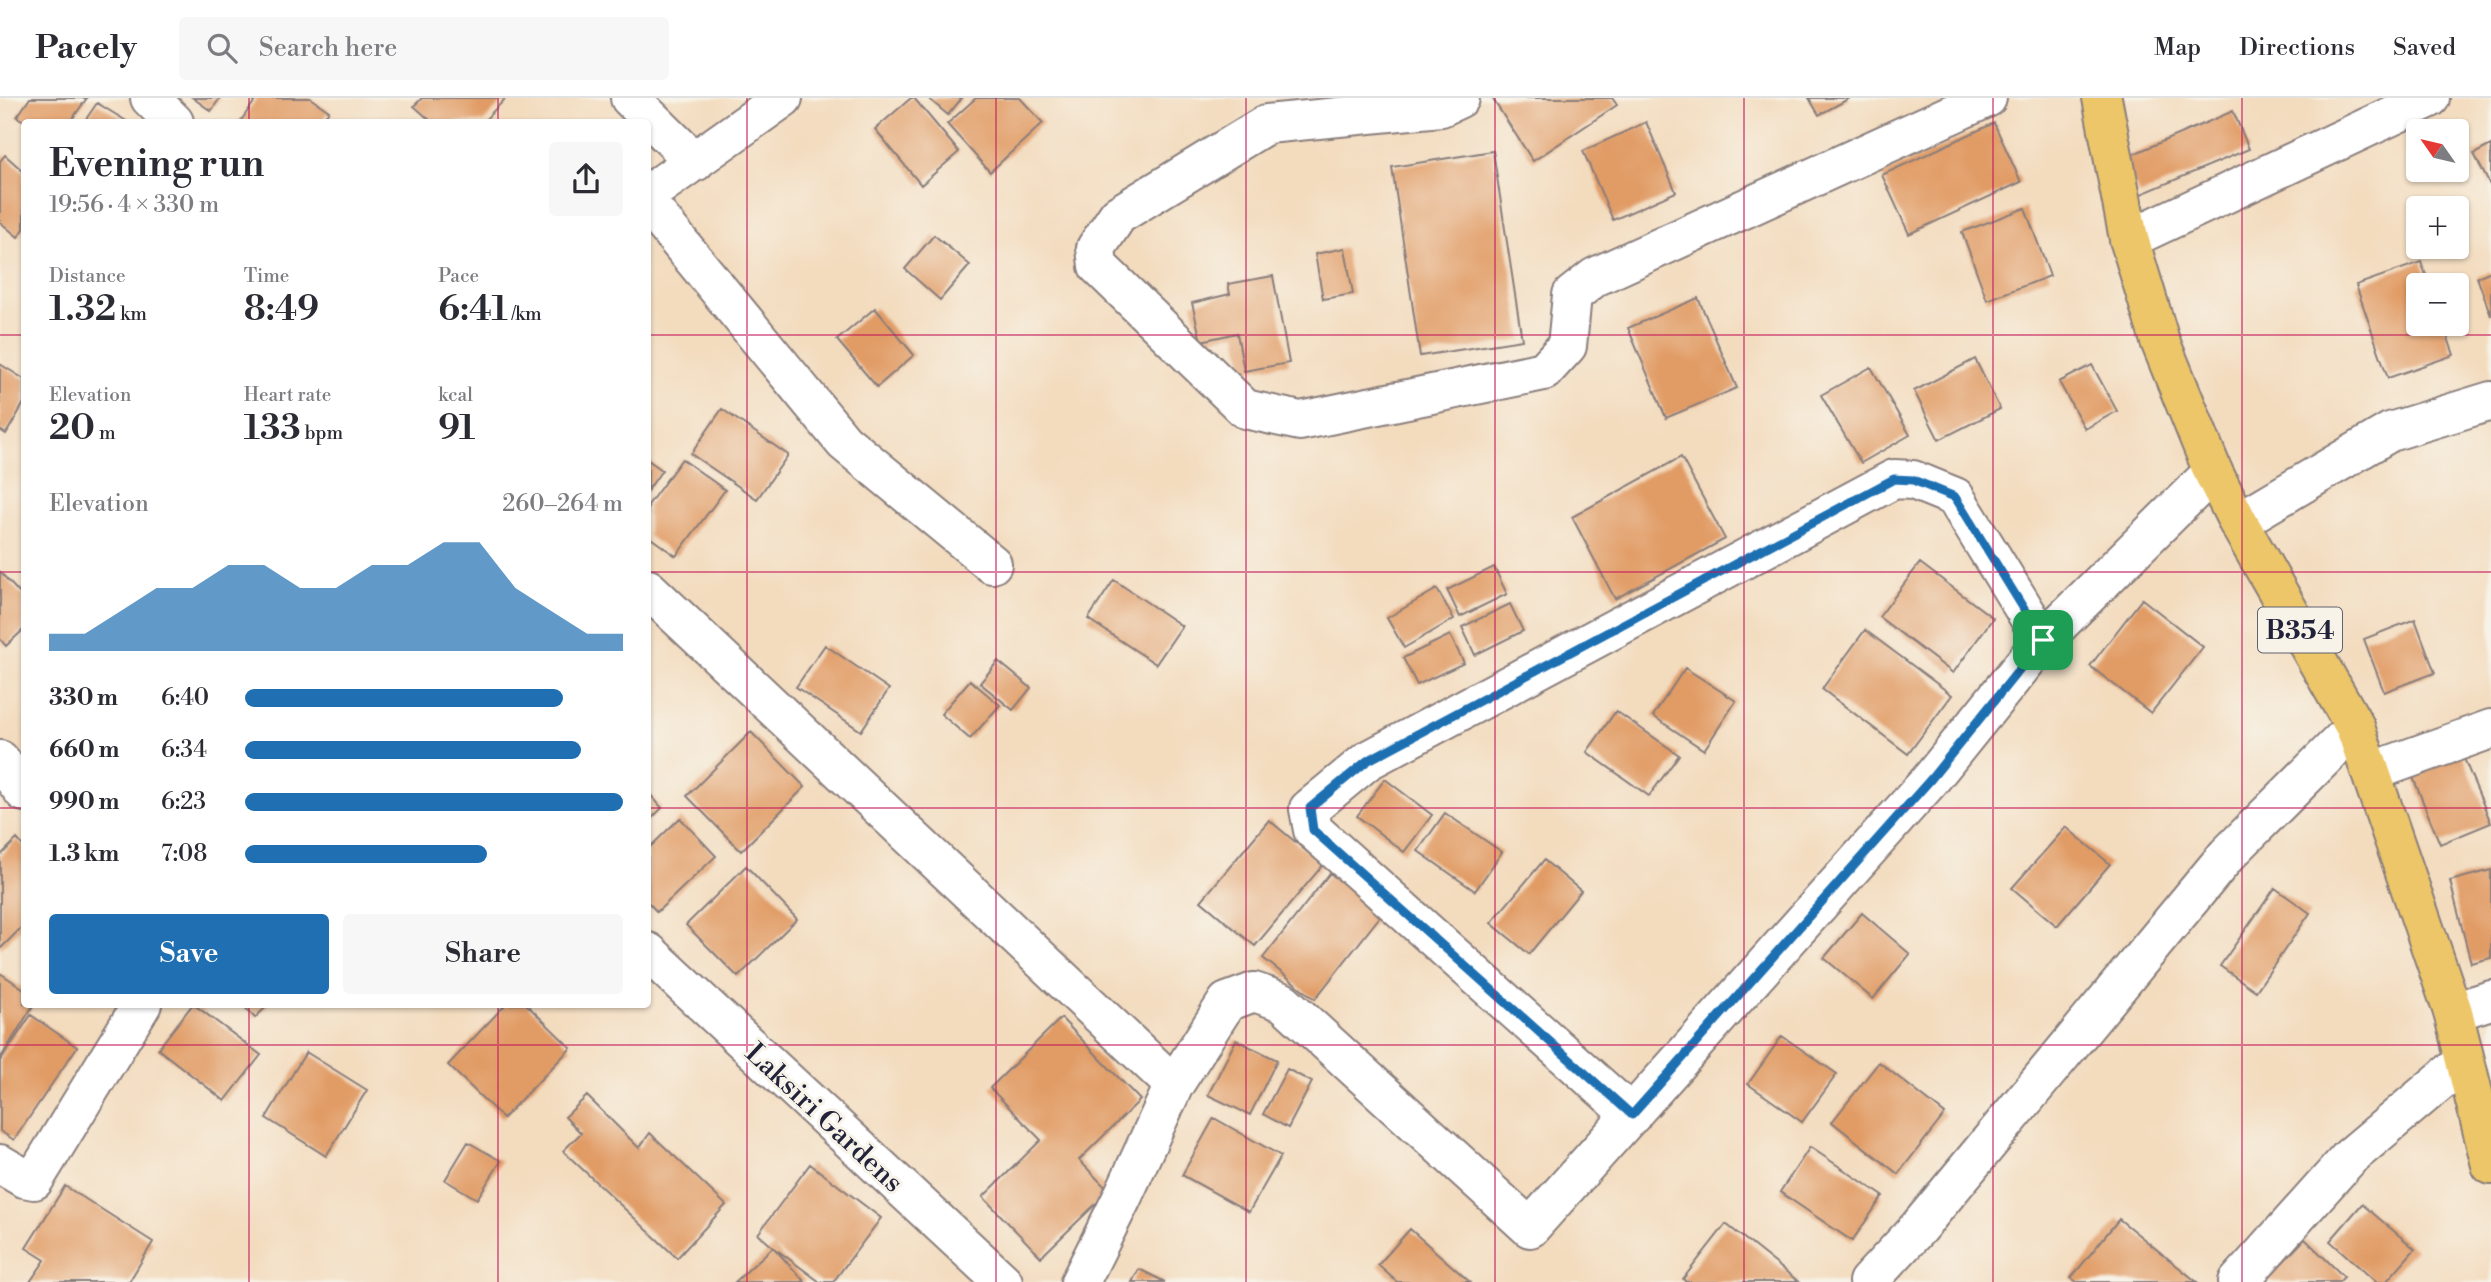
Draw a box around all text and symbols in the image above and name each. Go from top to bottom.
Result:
search box [179,17,669,80]
text: Pacely [35,28,137,69]
icon: search [203,29,241,67]
text: Search here [259,32,397,64]
text: Map [2154,33,2201,63]
text: Directions [2239,33,2355,63]
text: Saved [2393,33,2456,63]
north arrow [2406,119,2469,182]
map controls [2406,119,2469,336]
text: Evening run [49,141,264,188]
button: share [549,142,623,216]
text: 19:56 · 4 × 330 m [49,191,219,219]
button: + [2406,196,2469,259]
text: Distance [49,264,126,288]
text: Time [244,264,289,288]
text: Pace [438,264,479,288]
button: − [2406,273,2469,336]
text: 1.32 [49,288,116,331]
text: 8:49 [244,288,319,331]
text: 6:41 [438,288,508,331]
text: km [116,302,147,326]
text: /km [508,302,542,326]
text: Elevation [49,383,131,407]
text: Heart rate [244,383,331,407]
text: kcal [438,383,473,407]
text: 20 [49,407,95,450]
text: 133 [244,407,301,450]
text: 91 [438,407,475,450]
text: m [95,421,116,445]
text: bpm [301,421,343,445]
text: Elevation [49,490,149,518]
text: 260–264 m [502,490,623,518]
road number: B354 [2258,608,2342,652]
pin [2013,610,2073,670]
icon: arrive [2024,621,2062,659]
text: 330 m [49,684,118,712]
text: 6:40 [161,684,209,712]
text: 660 m [49,736,119,764]
text: 6:34 [161,736,207,764]
text: 990 m [49,788,119,816]
text: 6:23 [161,788,206,816]
text: 1.3 km [49,840,119,868]
text: 7:08 [161,840,207,868]
button: Save [49,914,329,994]
button: Share [343,914,623,994]
street label: Laksiri Gardens [738,1036,910,1200]

